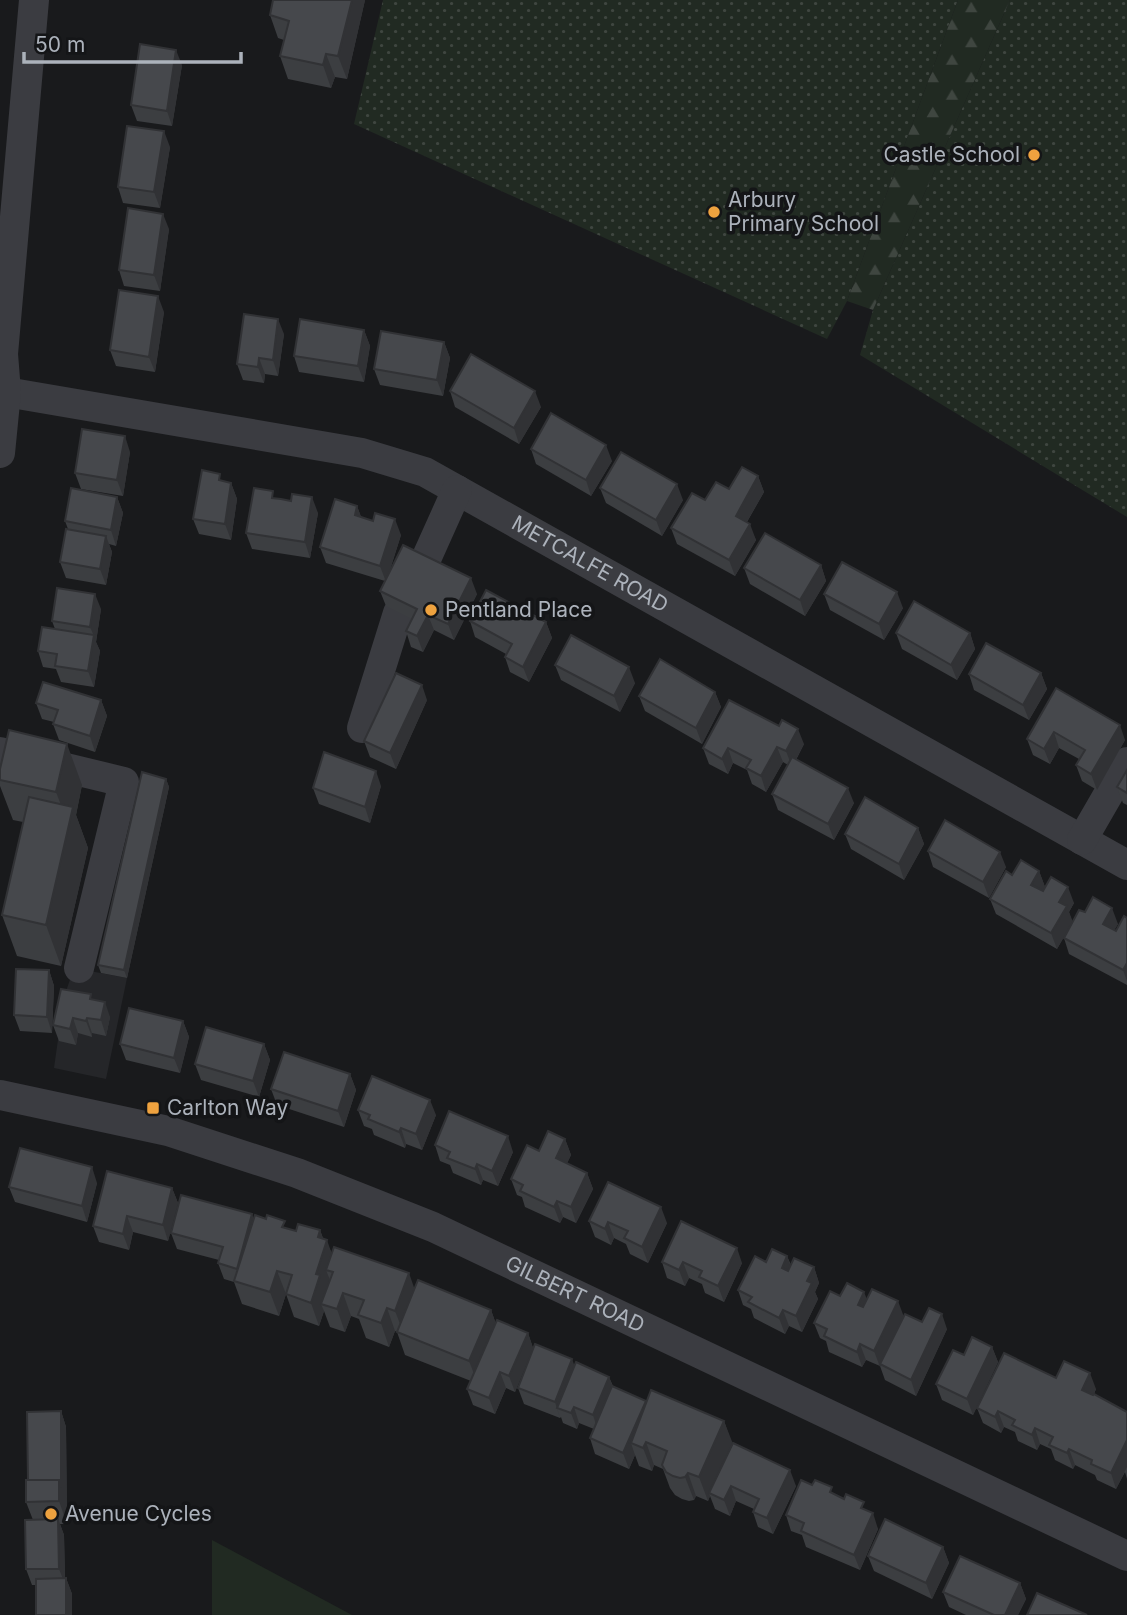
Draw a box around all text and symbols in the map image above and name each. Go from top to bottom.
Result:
scale bar [24,21,242,65]
text: 50 m [35,32,85,57]
place label: Castle School [884,142,1020,167]
marker: Castle School [1026,147,1042,163]
place label: Arbury Primary School [728,187,879,236]
marker: Arbury Primary School [706,204,722,220]
street label: METCALFE ROAD [508,510,673,618]
place label: Pentland Place [445,597,592,622]
marker: Pentland Place [423,602,439,618]
place label: Carlton Way [167,1095,288,1120]
marker: Carlton Way [145,1100,161,1116]
street label: GILBERT ROAD [502,1250,649,1338]
place label: Avenue Cycles [65,1501,212,1526]
marker: Avenue Cycles [43,1506,59,1522]

